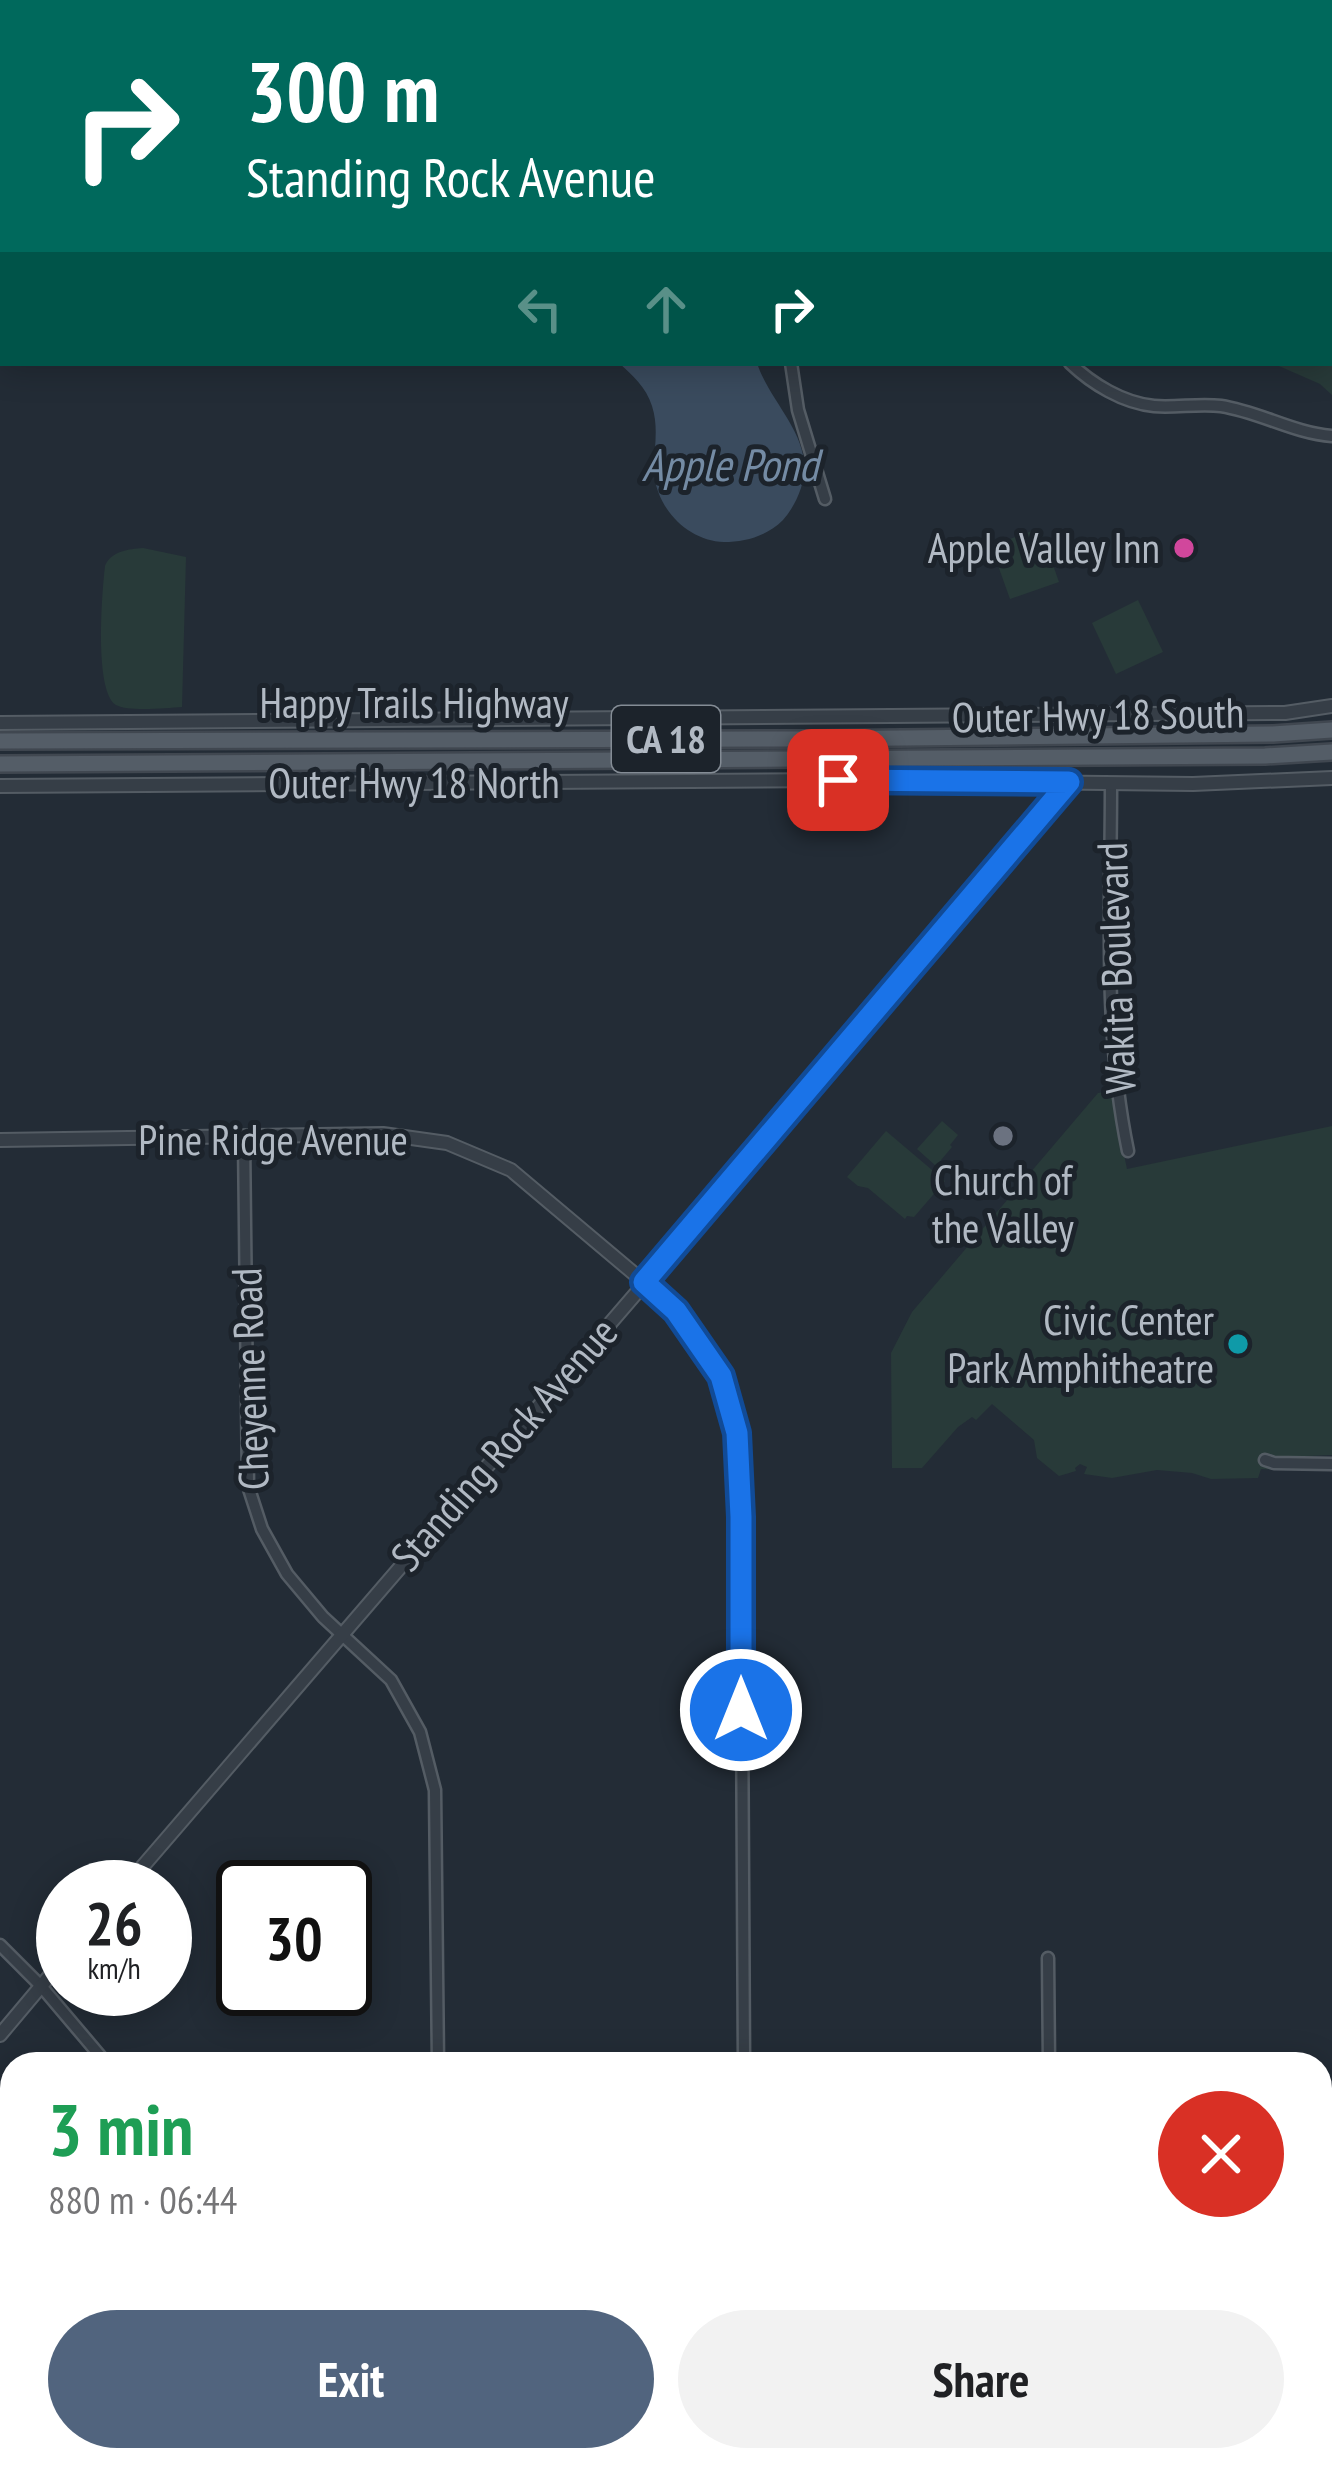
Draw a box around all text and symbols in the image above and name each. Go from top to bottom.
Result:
text: 300 m [246,36,439,145]
icon: right [48,48,204,204]
text: Standing Rock Avenue [246,142,655,212]
icon: left [507,276,573,342]
icon: ahead [633,276,699,342]
icon: right [759,276,825,342]
water label: Apple Pond [642,435,824,493]
place label: Apple Valley Inn [928,520,1160,575]
marker: Apple Valley Inn [1171,535,1197,561]
street label: Happy Trails Highway [260,675,569,730]
street label: Outer Hwy 18 South [951,684,1245,745]
road number: CA 18 [612,706,720,772]
pin [787,729,889,831]
icon: arrive [805,747,871,813]
street label: Outer Hwy 18 North [268,755,560,810]
street label: Wakita Boulevard [1084,841,1147,1095]
street label: Pine Ridge Avenue [138,1112,408,1167]
marker: Church of the Valley [990,1123,1016,1149]
place label: Church of the Valley [932,1152,1074,1255]
street label: Cheyenne Road [218,1267,281,1491]
place label: Civic Center Park Amphitheatre [947,1292,1214,1395]
street label: Standing Rock Avenue [378,1305,629,1582]
marker: Civic Center Park Amphitheatre [1225,1331,1251,1357]
position arrow [678,1647,804,1773]
speed limit sign: 30 [216,1860,372,2016]
text: 26 [85,1884,143,1962]
text: km/h [87,1948,141,1987]
text: 3 min [48,2082,193,2175]
button: close [1158,2091,1284,2217]
text: 880 m · 06:44 [48,2174,237,2225]
button: Exit [48,2310,654,2448]
button: Share [678,2310,1284,2448]

